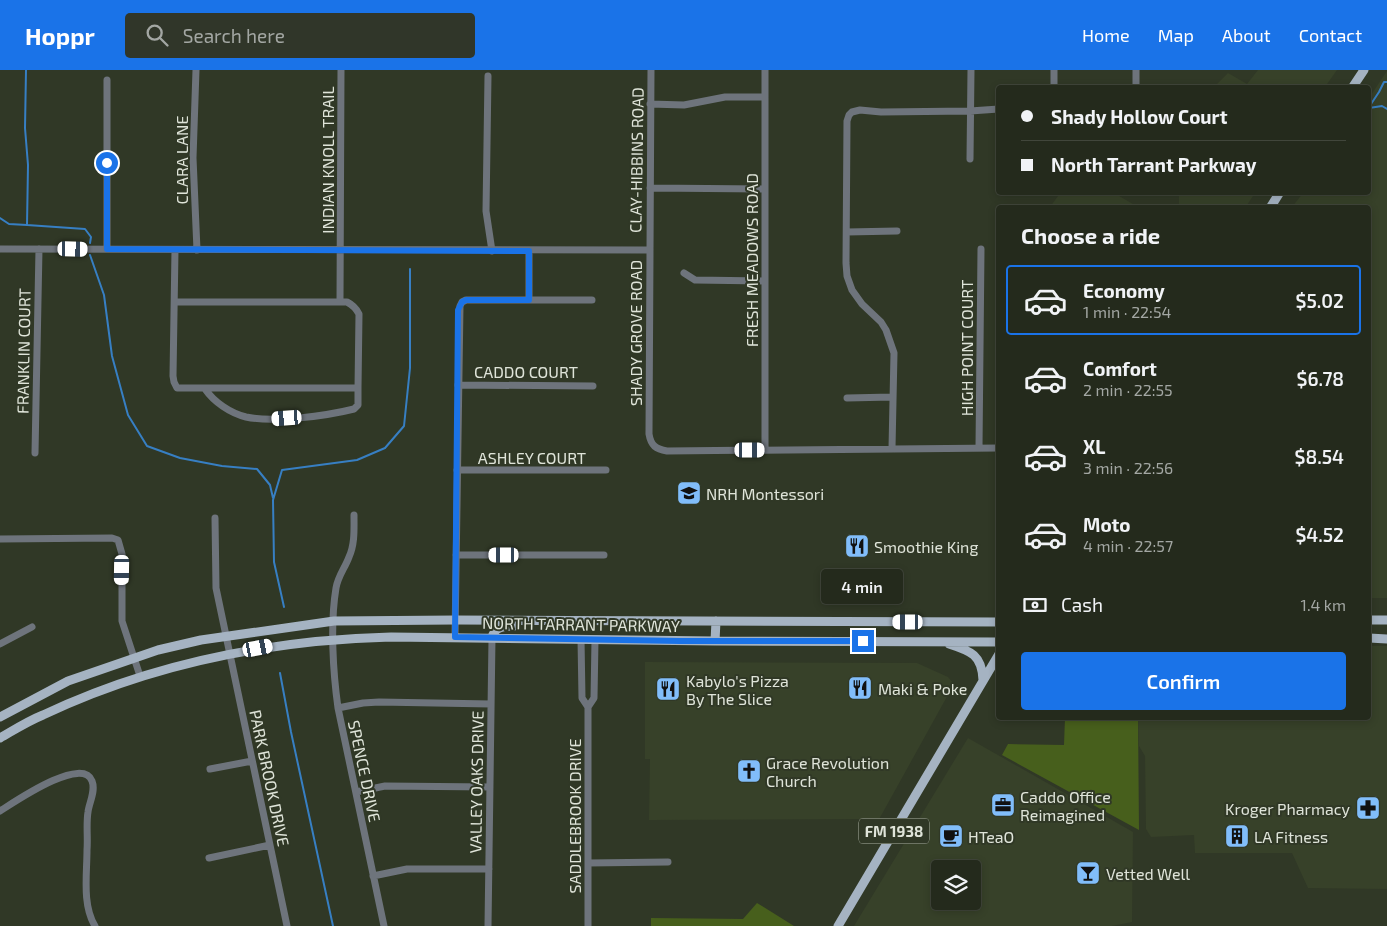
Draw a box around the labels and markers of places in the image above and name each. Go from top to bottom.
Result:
school or university icon: NRH Montessori [676,480,702,506]
place label: NRH Montessori [706,484,824,503]
restaurant icon: Smoothie King [844,533,870,559]
place label: Smoothie King [874,537,978,556]
place label: Kabylo's Pizza By The Slice [686,671,789,708]
restaurant icon: Maki & Poke [847,675,873,701]
restaurant icon: Kabylo's Pizza By The Slice [655,676,681,702]
place label: Maki & Poke [878,679,967,698]
place label: Grace Revolution Church [766,753,889,790]
church icon: Grace Revolution Church [736,758,762,784]
place label: Caddo Office Reimagined [1020,787,1111,824]
office icon: Caddo Office Reimagined [990,792,1016,818]
pharmacy icon: Kroger Pharmacy [1355,795,1381,821]
place label: Kroger Pharmacy [1225,799,1351,818]
cafe icon: HTeaO [938,823,964,849]
building icon: LA Fitness [1224,823,1250,849]
place label: HTeaO [968,827,1014,846]
place label: LA Fitness [1254,827,1328,846]
bar icon: Vetted Well [1075,860,1101,886]
place label: Vetted Well [1106,864,1190,883]

